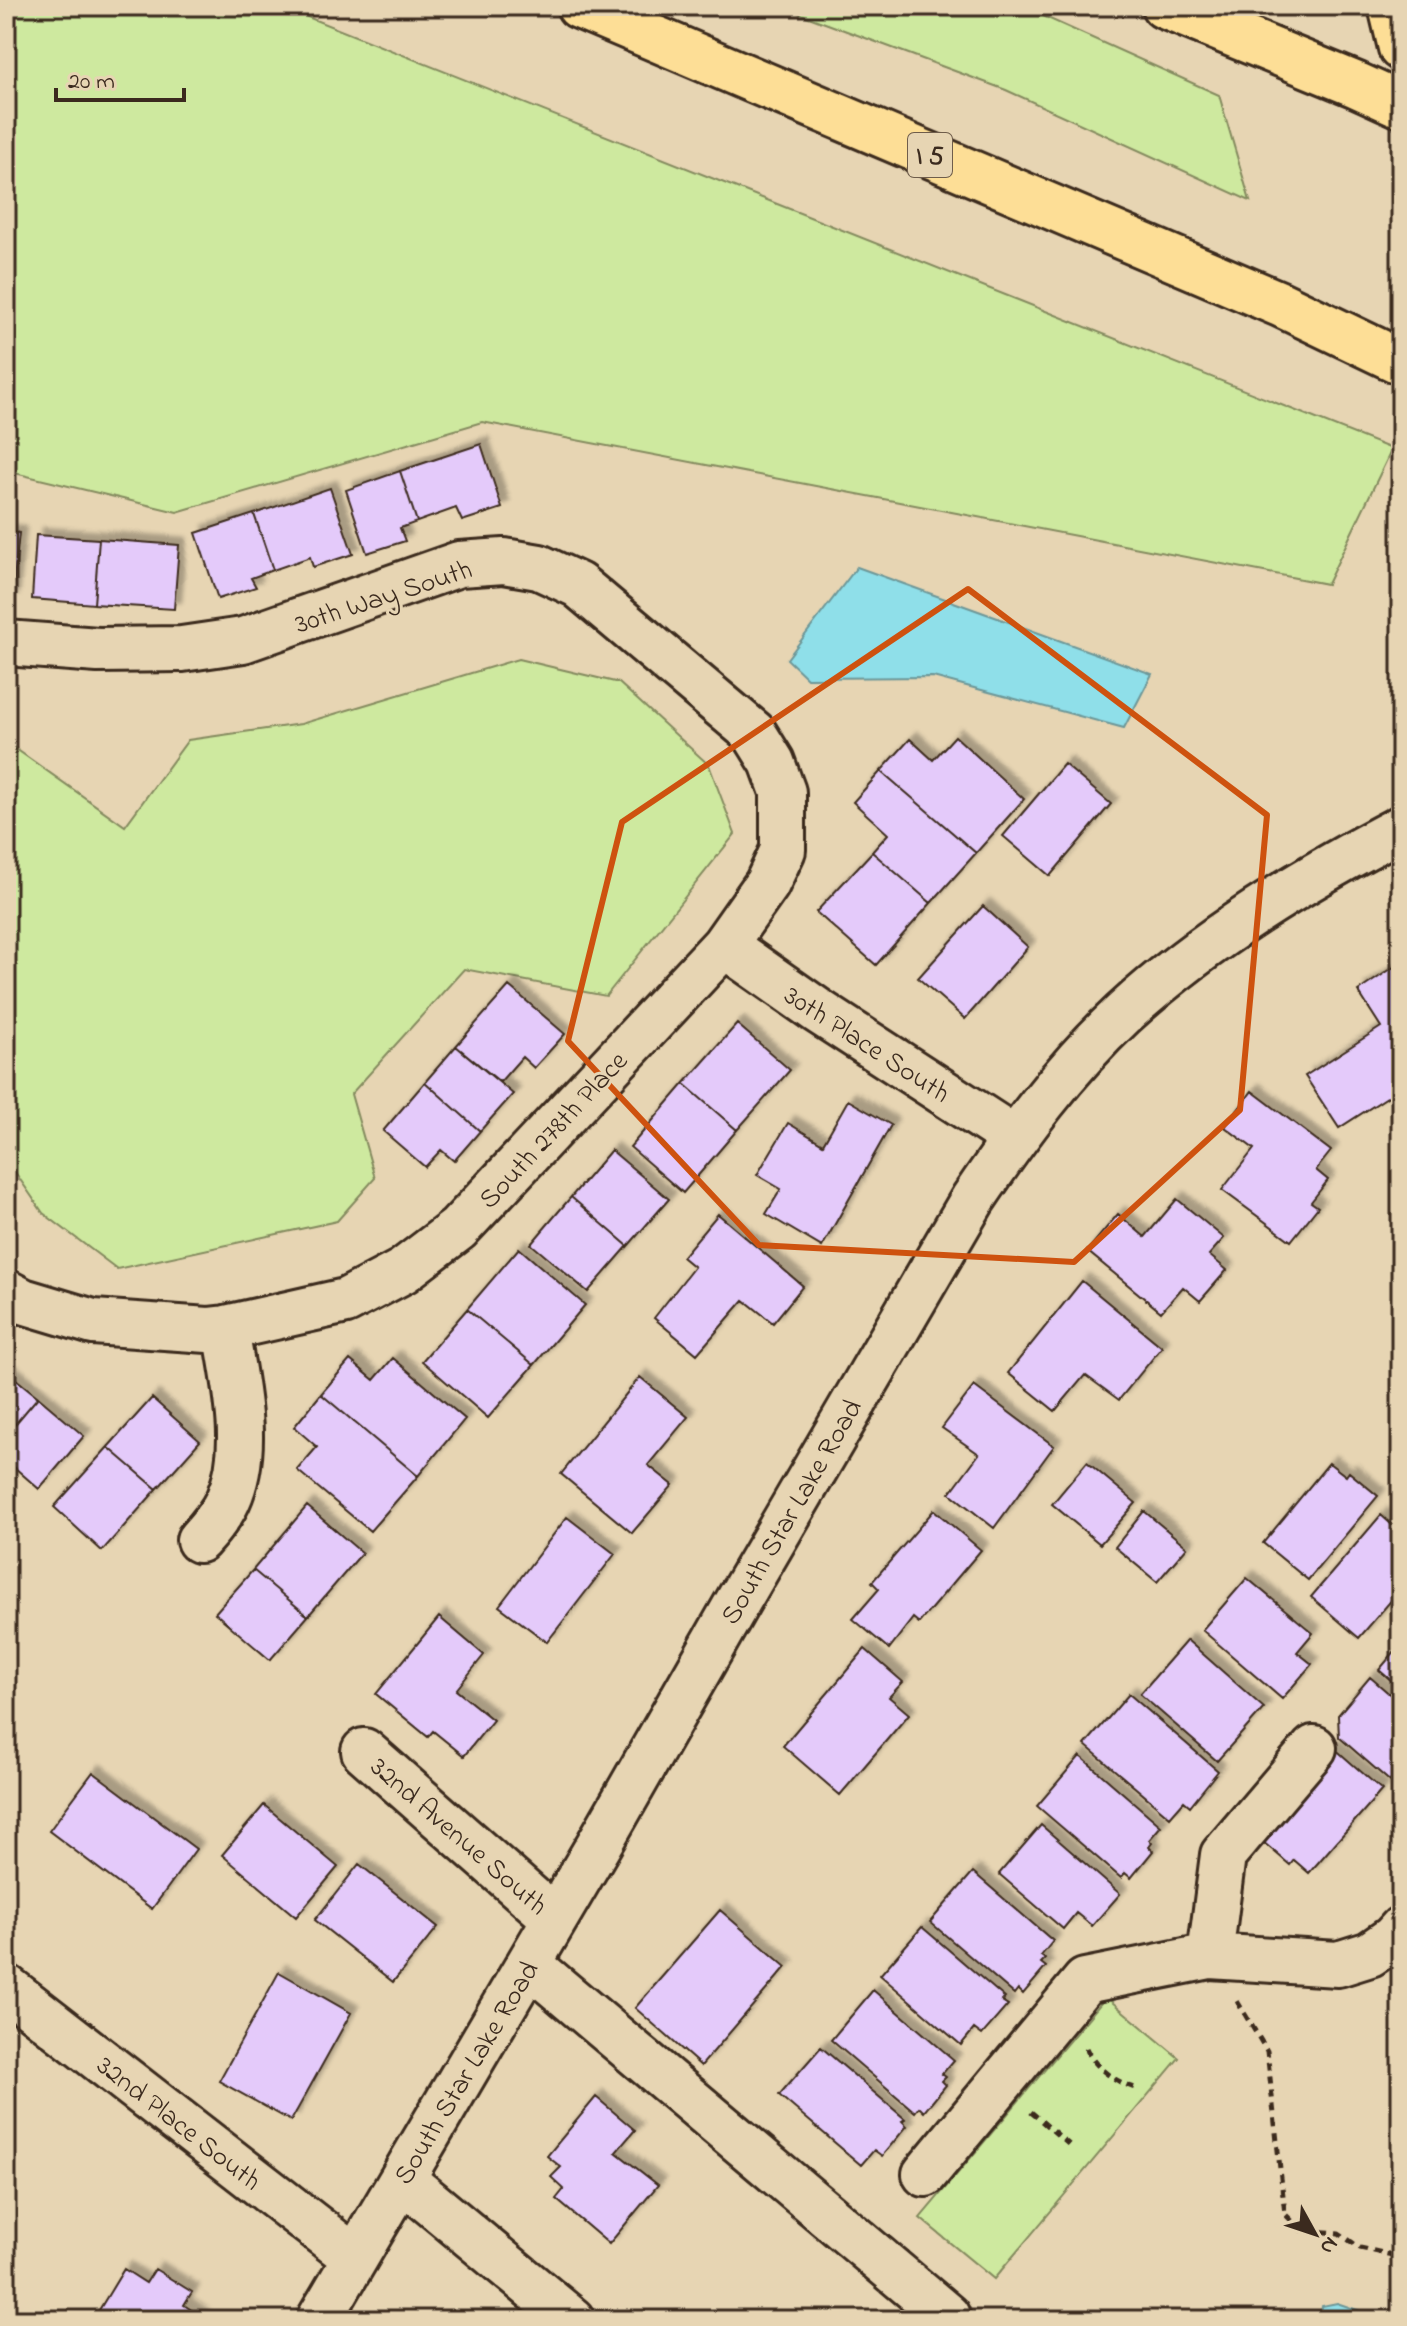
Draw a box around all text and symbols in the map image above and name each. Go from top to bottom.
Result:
scale bar [56,52,184,102]
text: 20 m [68,65,115,100]
road number: I 5 [908,133,952,177]
street label: 30th Way South [290,550,478,646]
street label: 30th Place South [775,977,957,1115]
street label: South 278th Place [470,1043,639,1220]
street label: South Star Lake Road [712,1392,875,1633]
street label: 32nd Avenue South [360,1749,556,1927]
street label: South Star Lake Road [385,1954,551,2193]
street label: 32nd Place South [87,2047,269,2202]
north arrow [1275,2194,1355,2274]
text: N [1311,2229,1345,2261]

